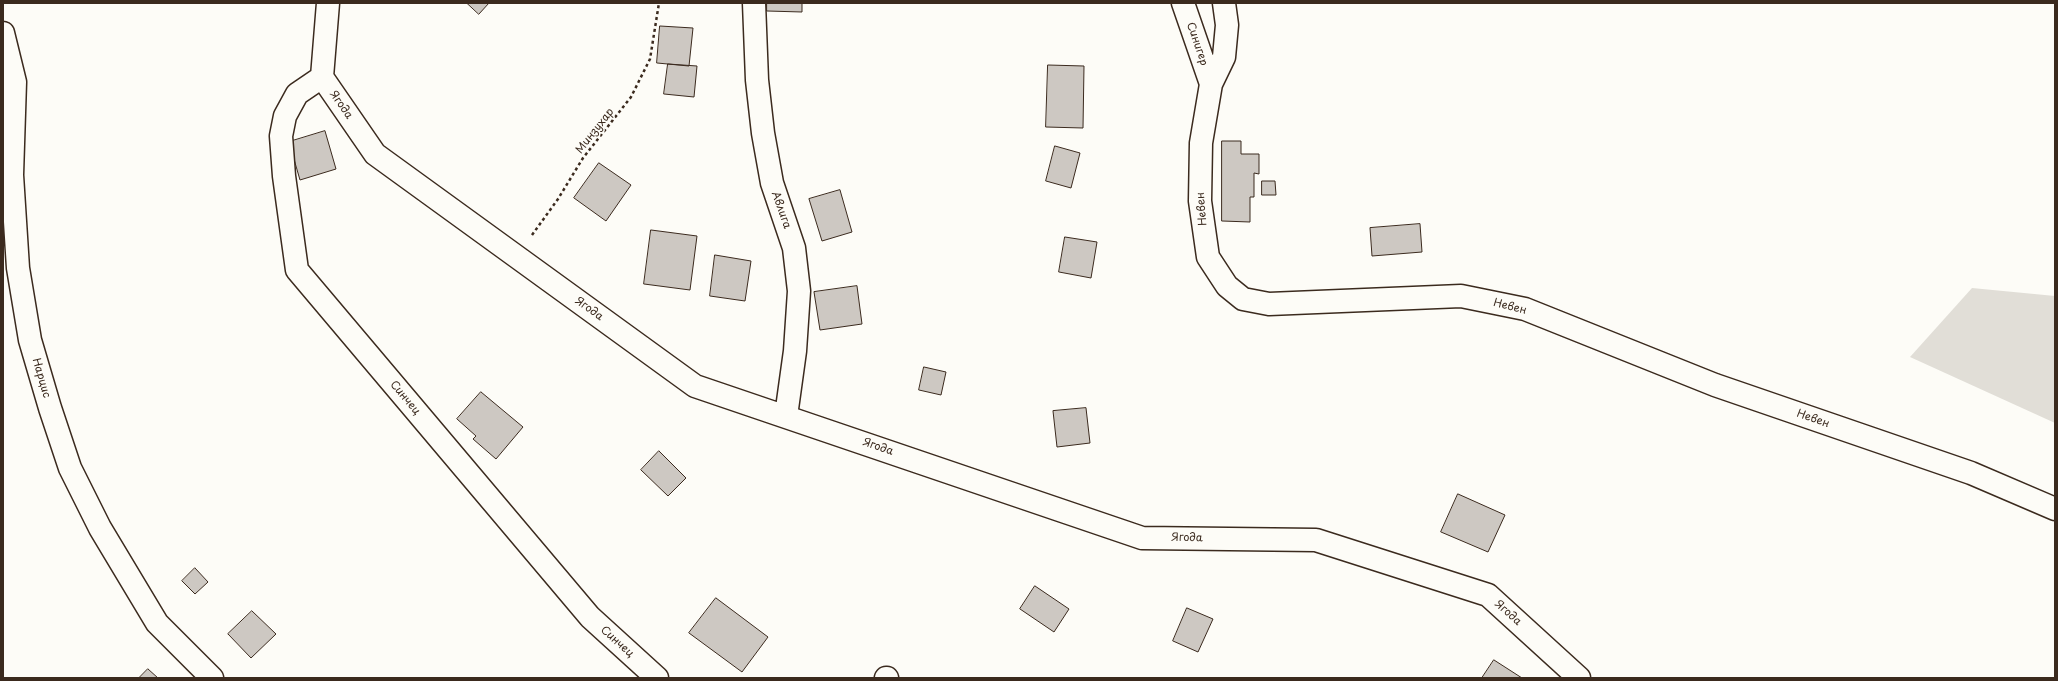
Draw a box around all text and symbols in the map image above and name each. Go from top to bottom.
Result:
street label: Синигер [1183,21,1211,67]
street label: Ягода [327,88,355,122]
street label: Минзухар [573,106,617,156]
street label: Авлига [768,190,794,230]
street label: Невен [1194,192,1210,226]
street label: Ягода [572,294,606,324]
street label: Невен [1492,297,1528,317]
street label: Нарцис [29,357,53,399]
street label: Синчец [387,378,423,418]
street label: Невен [1795,407,1831,431]
street label: Ягода [861,436,895,458]
street label: Ягода [1171,531,1203,545]
street label: Ягода [1492,598,1524,628]
street label: Синчец [598,624,636,660]

